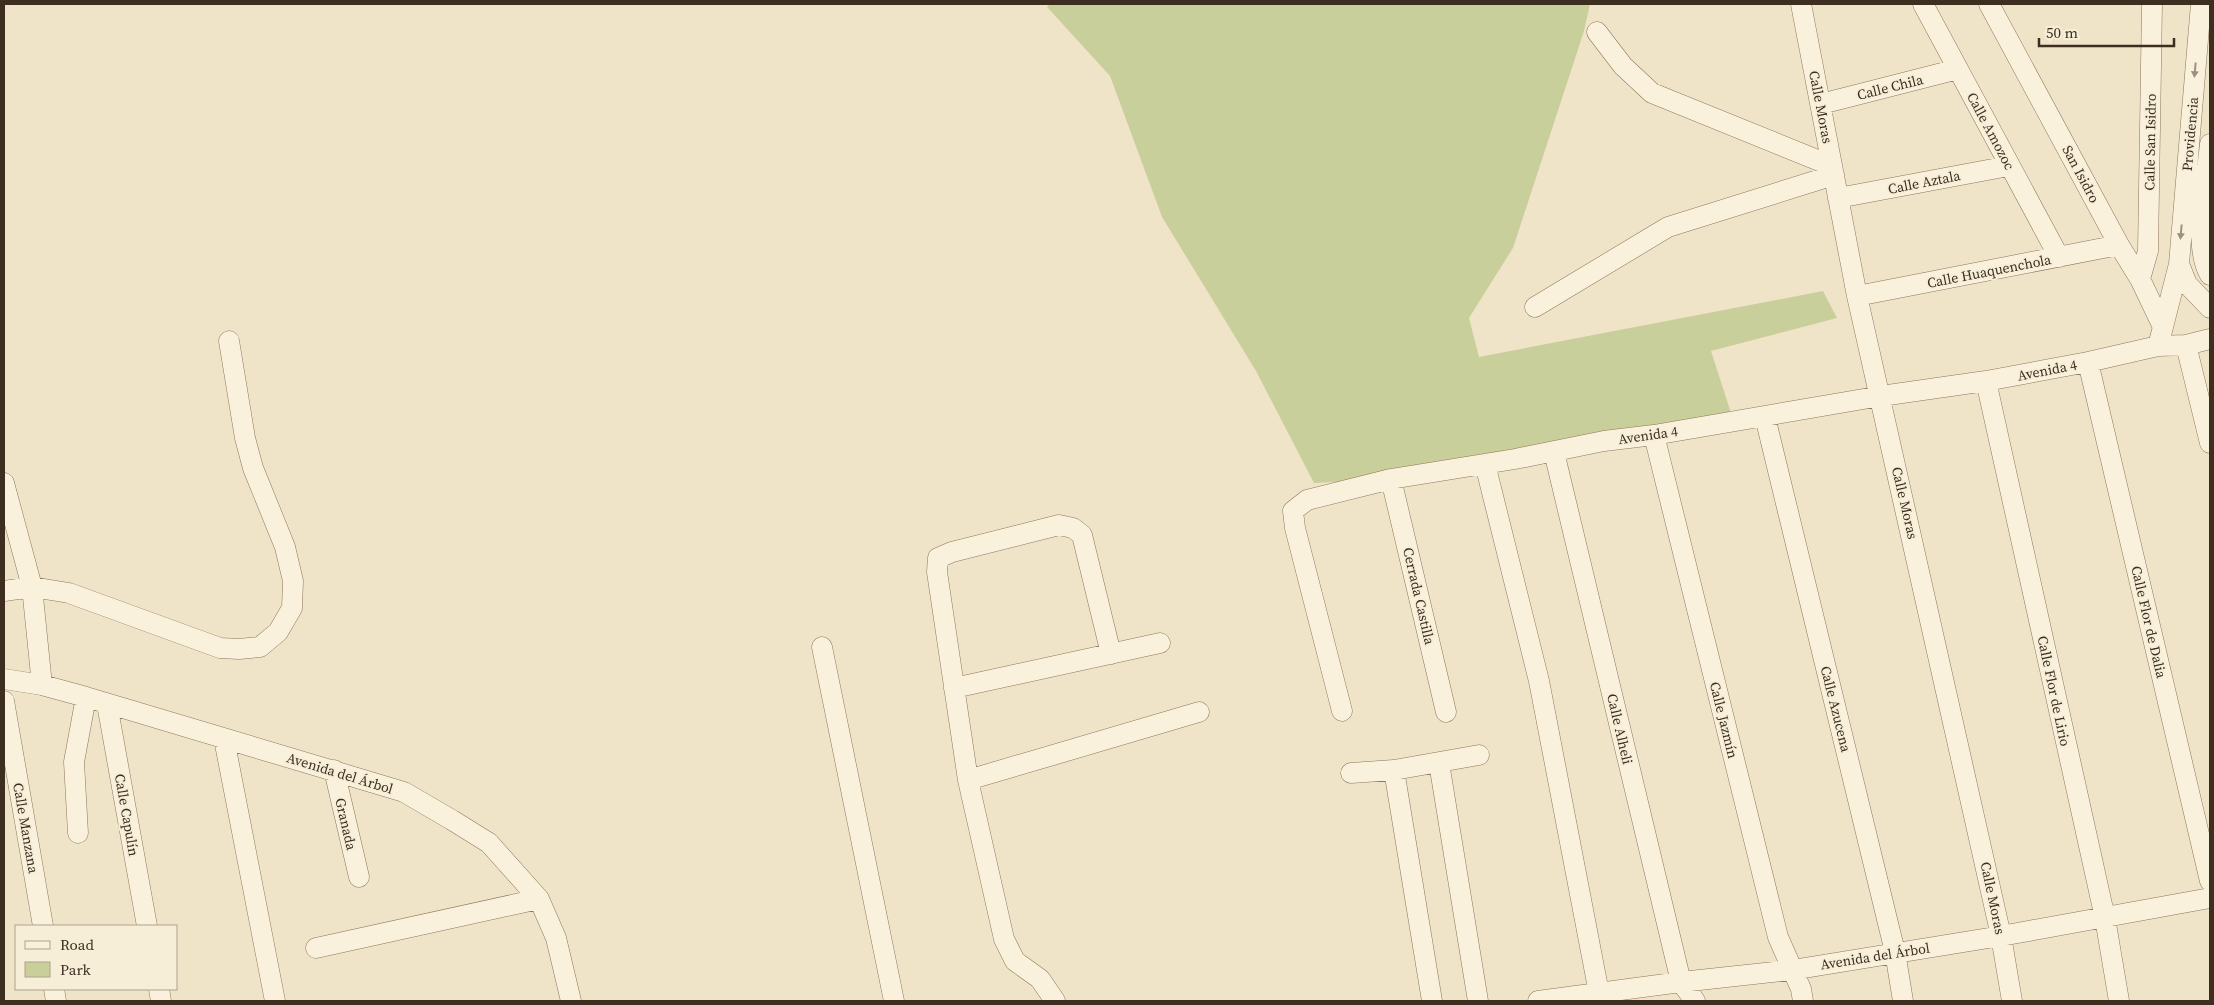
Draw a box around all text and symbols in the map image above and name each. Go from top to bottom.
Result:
scale bar [2039,15,2174,47]
text: 50 m [2046,22,2078,43]
one-way arrow [2191,62,2199,78]
street label: Calle Moras [1804,69,1838,145]
street label: Calle Chila [1855,69,1926,105]
street label: Calle Amozoc [1962,89,2020,173]
street label: Calle San Isidro [2139,93,2161,191]
street label: Providencia [2177,95,2203,172]
street label: San Isidro [2057,142,2105,207]
street label: Calle Aztala [1886,165,1963,199]
one-way arrow [2177,224,2185,240]
street label: Calle Huaquenchola [1925,249,2054,293]
street label: Avenida 4 [2016,354,2078,386]
street label: Avenida 4 [1617,421,1679,449]
street label: Calle Moras [1887,465,1923,541]
street label: Cerrada Castilla [1398,545,1440,647]
street label: Calle Flor de Dalia [2126,564,2172,681]
street label: Calle Flor de Lirio [2033,634,2076,748]
street label: Calle Azucena [1816,664,1857,755]
street label: Calle Jazmín [1705,680,1743,761]
street label: Calle Alheli [1602,692,1638,766]
street label: Avenida del Árbol [284,747,396,799]
street label: Calle Capulín [110,772,144,858]
street label: Calle Manzana [8,781,44,876]
street label: Granada [330,796,362,853]
street label: Calle Moras [1976,860,2010,936]
legend [15,925,178,990]
text: Road [60,934,94,955]
street label: Avenida del Árbol [1819,937,1931,975]
text: Park [60,959,92,980]

